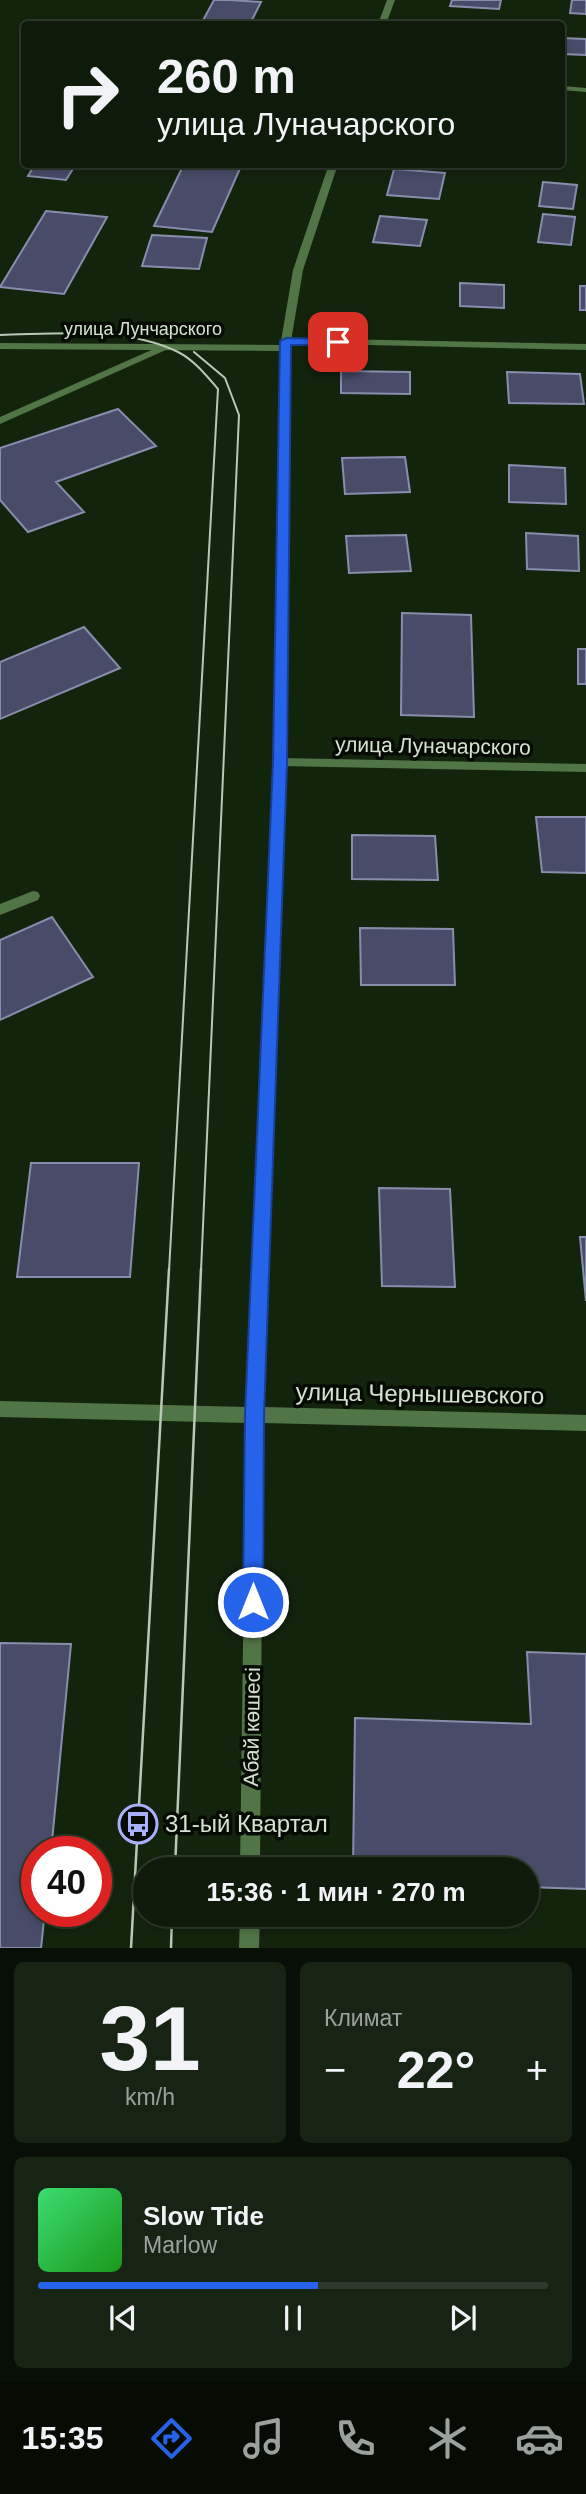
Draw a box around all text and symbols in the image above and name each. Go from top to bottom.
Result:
icon: right [42,49,133,140]
text: 260 m [157,49,296,103]
text: улица Луначарского [157,106,455,142]
pin [308,312,368,372]
street label: улица Лунчарского [64,319,222,339]
icon: arrive [319,323,357,361]
street label: улица Луначарского [335,732,531,759]
street label: улица Чернышевского [295,1378,545,1409]
position arrow [216,1565,290,1639]
street label: Абай көшесі [239,1667,264,1787]
bus stop icon: 31-ый Квартал [117,1803,159,1845]
place label: 31-ый Квартал [165,1810,328,1837]
speed limit sign: 40 [21,1836,112,1927]
text: 15:36 · 1 мин · 270 m [206,1877,466,1907]
text: 31 [99,1988,201,2089]
text: Климат [324,2005,402,2031]
text: 22° [397,2041,475,2099]
text: − [324,2049,346,2091]
text: + [526,2049,548,2091]
text: km/h [125,2084,175,2110]
text: Slow Tide [143,2201,264,2231]
text: Marlow [143,2232,217,2258]
icon: previous [104,2299,142,2337]
icon: pause [274,2299,312,2337]
icon: next [444,2299,482,2337]
icon: directions [147,2414,196,2463]
icon: music [239,2414,288,2463]
icon: phone [331,2414,380,2463]
icon: climate [423,2414,472,2463]
icon: car [515,2414,564,2463]
text: 15:35 [22,2420,103,2456]

